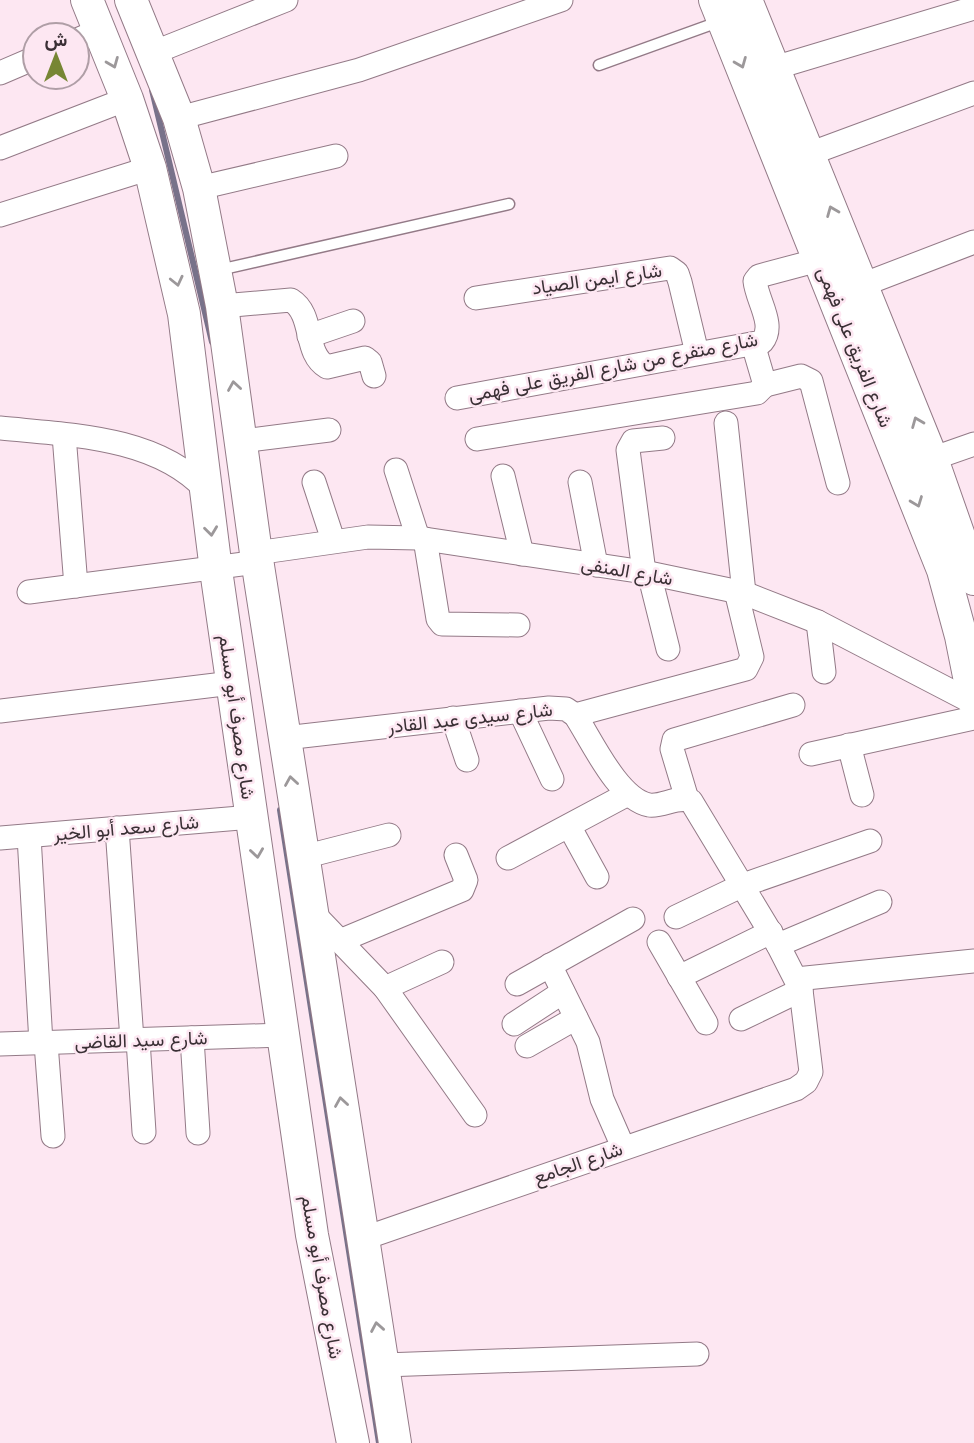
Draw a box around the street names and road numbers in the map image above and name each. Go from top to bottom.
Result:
street label: شارع ايمن الصياد [531,259,664,300]
street label: شارع الفريق على فهمى [811,264,897,431]
street label: شارع متفرع من شارع الفريق على فهمى [466,329,760,407]
street label: شارع المنفى [579,553,674,591]
street label: شارع مصرف أبو مسلم [213,633,259,801]
street label: شارع سيدى عبد القادر [385,699,554,739]
street label: شارع سعد أبو الخير [51,811,200,847]
street label: شارع سيد القاضى [74,1027,208,1055]
street label: شارع الجامع [531,1138,626,1191]
street label: شارع مصرف أبو مسلم [295,1194,347,1361]

